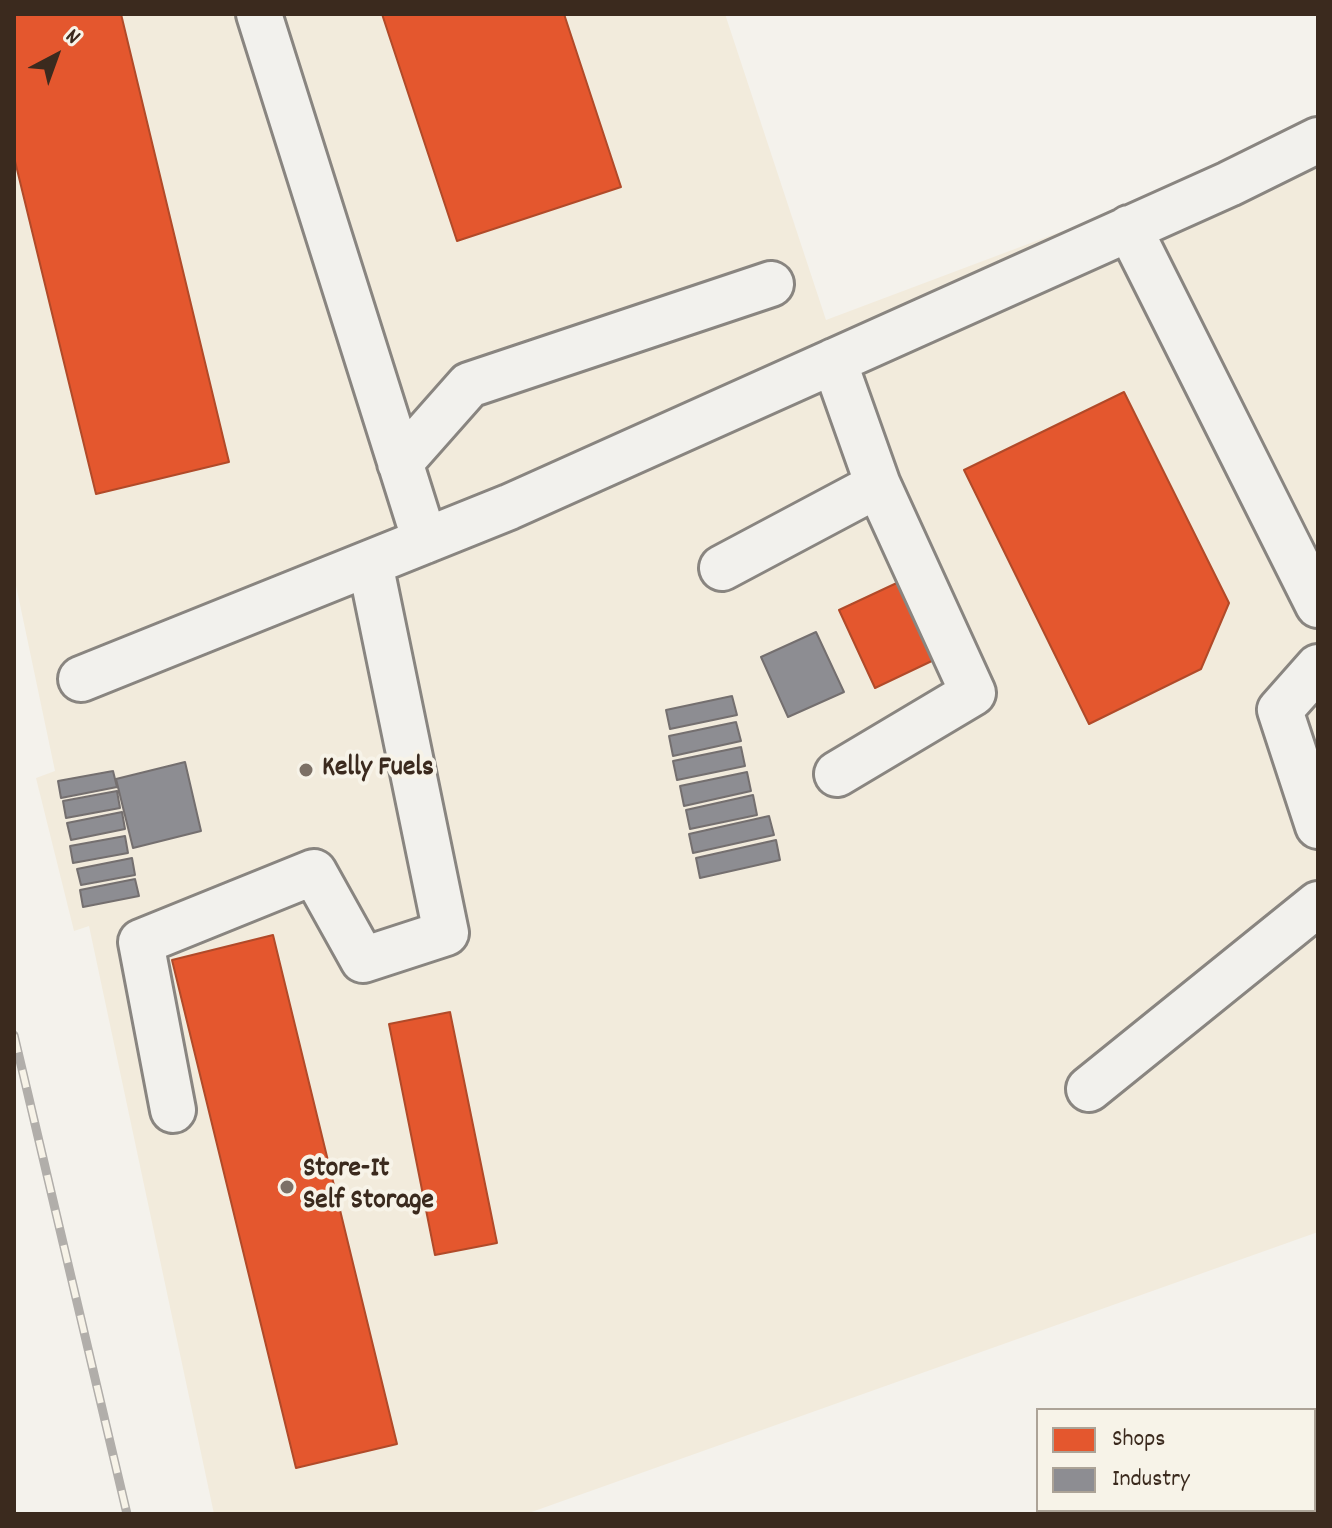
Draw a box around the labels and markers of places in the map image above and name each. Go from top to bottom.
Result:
place label: Kelly Fuels [322,753,434,787]
marker: Kelly Fuels [297,761,315,779]
place label: Store-It Self Storage [303,1154,434,1220]
marker: Store-It Self Storage [278,1178,296,1196]

